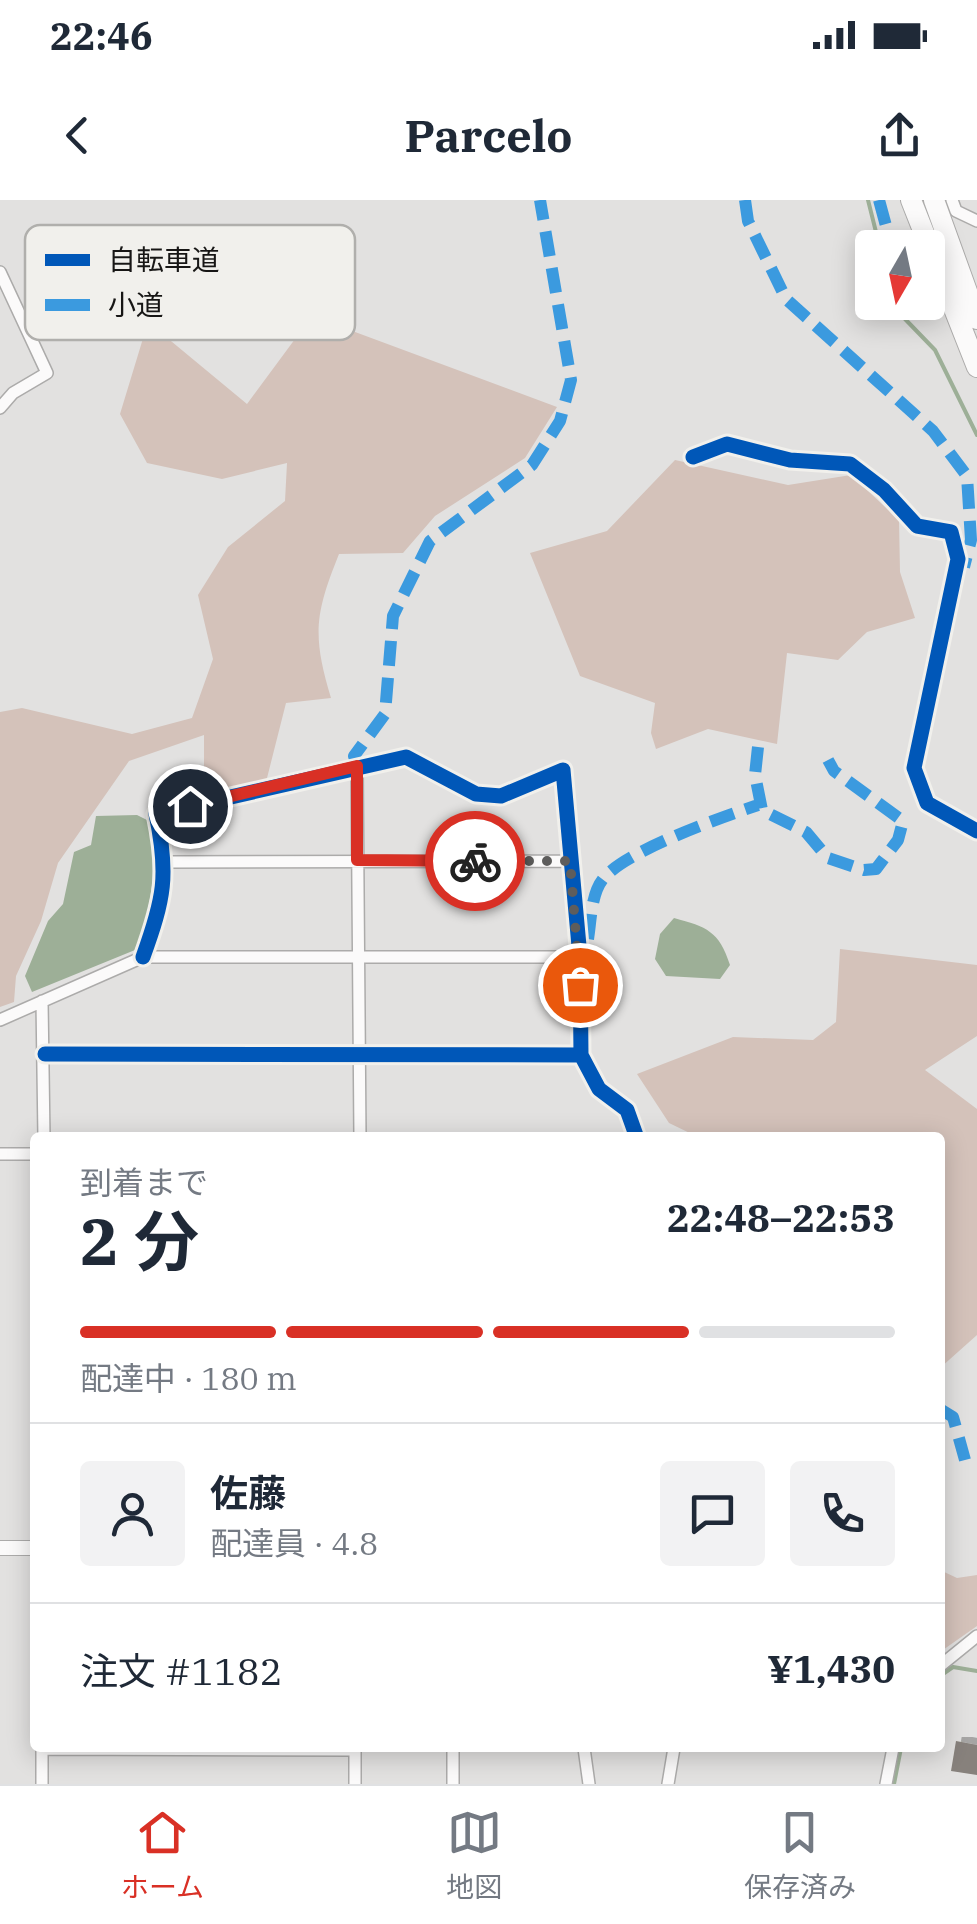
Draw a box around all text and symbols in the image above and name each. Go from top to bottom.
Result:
text: 22:46 [50,11,153,60]
text: Parcelo [404,106,573,164]
icon: back [50,108,105,163]
icon: share [872,108,927,163]
legend [25,225,355,340]
north arrow [855,230,945,320]
map controls [855,230,945,320]
text: 自転車道 [108,241,220,278]
text: 小道 [108,286,164,323]
pin [148,764,233,849]
icon: home [163,779,218,834]
courier [425,811,525,911]
icon: bike [448,834,503,889]
pin [538,943,623,1028]
icon: bag [553,958,608,1013]
text: 到着まで [80,1161,208,1203]
text: 22:48–22:53 [667,1193,895,1242]
text: 2 分 [80,1198,199,1283]
text: 配達中 · 180 m [80,1357,297,1399]
button: person [80,1461,185,1566]
button: chat [660,1461,765,1566]
button: phone [790,1461,895,1566]
text: 佐藤 [210,1468,286,1517]
text: 配達員 · 4.8 [210,1522,378,1564]
text: ¥1,430 [767,1644,895,1693]
text: 注文 #1182 [80,1646,282,1695]
tab: ホーム [121,1805,204,1905]
tab: 地図 [446,1805,502,1905]
tab: 保存済み [744,1805,856,1905]

